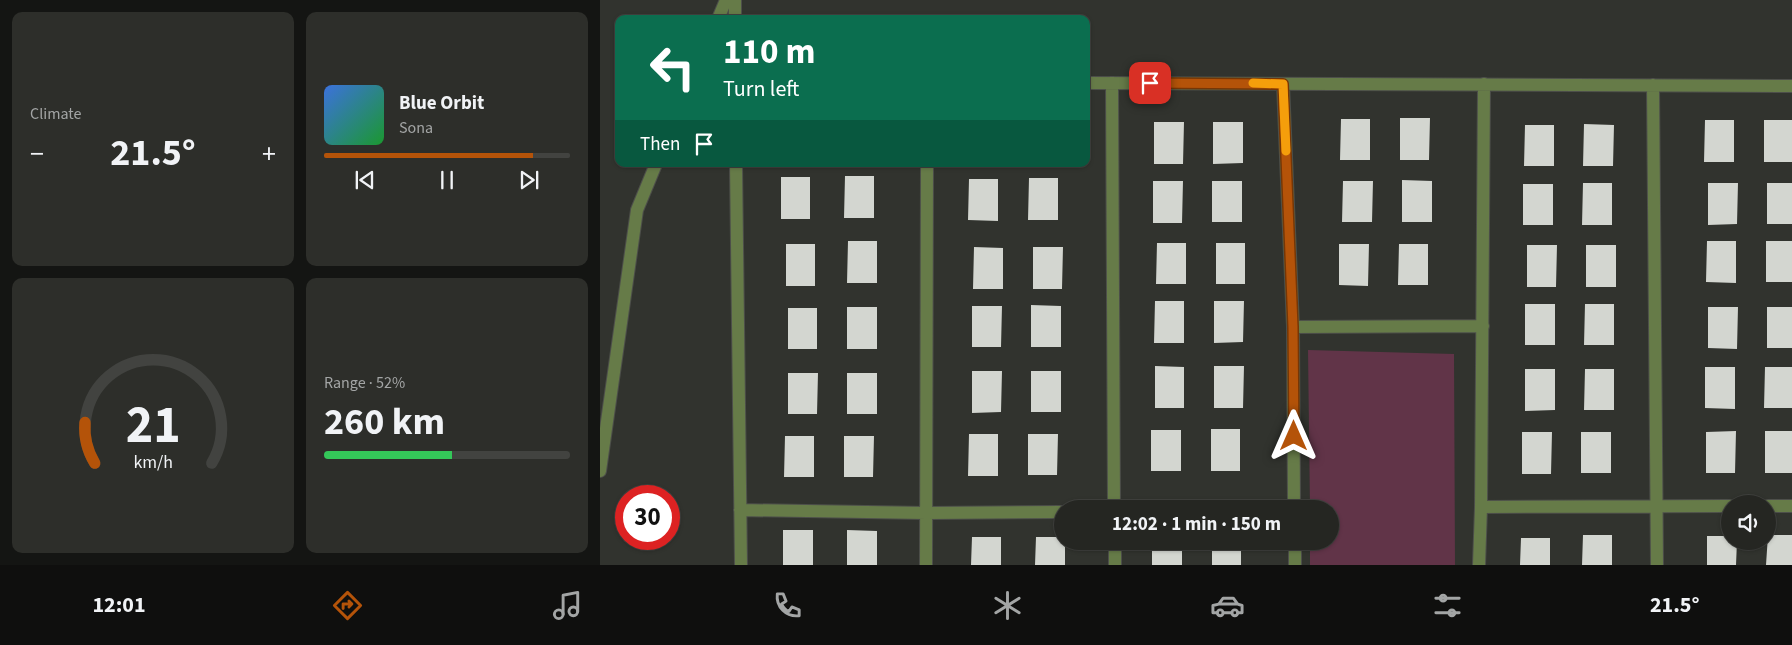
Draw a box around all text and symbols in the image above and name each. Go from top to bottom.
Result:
text: 110 m [723,27,815,77]
icon: left [640,35,705,100]
pin [1129,62,1171,104]
icon: arrive [1136,69,1164,97]
text: Turn left [723,73,799,105]
text: Blue Orbit [399,90,484,117]
text: Climate [30,103,81,125]
text: Sona [399,117,433,139]
text: 21.5° [110,126,196,180]
icon: arrive [690,130,718,158]
text: Then [640,131,680,158]
text: − [30,134,44,174]
text: + [262,134,276,174]
icon: previous [351,166,379,194]
icon: pause [433,166,461,194]
icon: next [515,166,543,194]
text: Range · 52% [324,372,405,394]
text: 21 [126,389,180,463]
text: 260 km [324,395,445,449]
position arrow [1267,409,1319,461]
text: km/h [133,450,173,475]
speed limit sign: 30 [615,485,680,550]
map controls [1721,495,1776,550]
button: sound [1721,495,1776,550]
text: 12:02 · 1 min · 150 m [1112,511,1281,538]
icon: directions [330,588,365,623]
icon: music [550,588,585,623]
icon: phone [770,588,805,623]
icon: climate [990,588,1025,623]
icon: car [1210,588,1245,623]
icon: filters [1430,588,1465,623]
text: 12:01 [92,589,146,621]
text: 21.5° [1650,589,1699,621]

